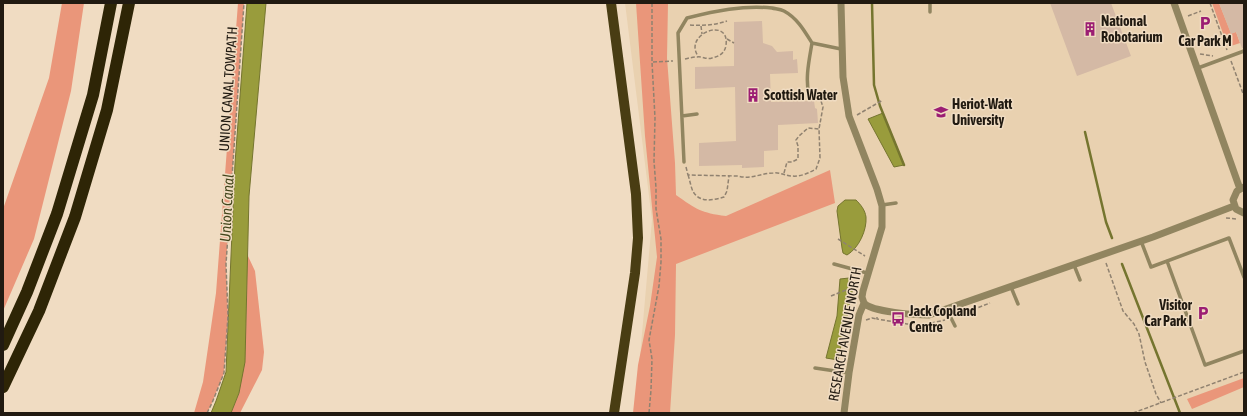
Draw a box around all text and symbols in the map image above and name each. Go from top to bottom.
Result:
place label: National Robotarium [1101,13,1163,45]
parking icon: Car Park M [1197,15,1213,31]
building icon: National Robotarium [1082,21,1098,37]
street label: UNION CANAL TOWPATH [216,26,240,152]
place label: Car Park M [1178,33,1232,49]
building icon: Scottish Water [745,87,761,103]
place label: Scottish Water [764,87,838,103]
place label: Heriot-Watt University [952,96,1012,128]
school or university icon: Heriot-Watt University [933,104,949,120]
water label: Union Canal [216,174,237,242]
street label: RESEARCH AVENUE NORTH [825,265,865,403]
place label: Visitor Car Park I [1144,297,1193,329]
place label: Jack Copland Centre [908,303,977,335]
parking icon: Visitor Car Park I [1195,305,1211,321]
bus stop icon: Jack Copland Centre [890,311,906,327]

